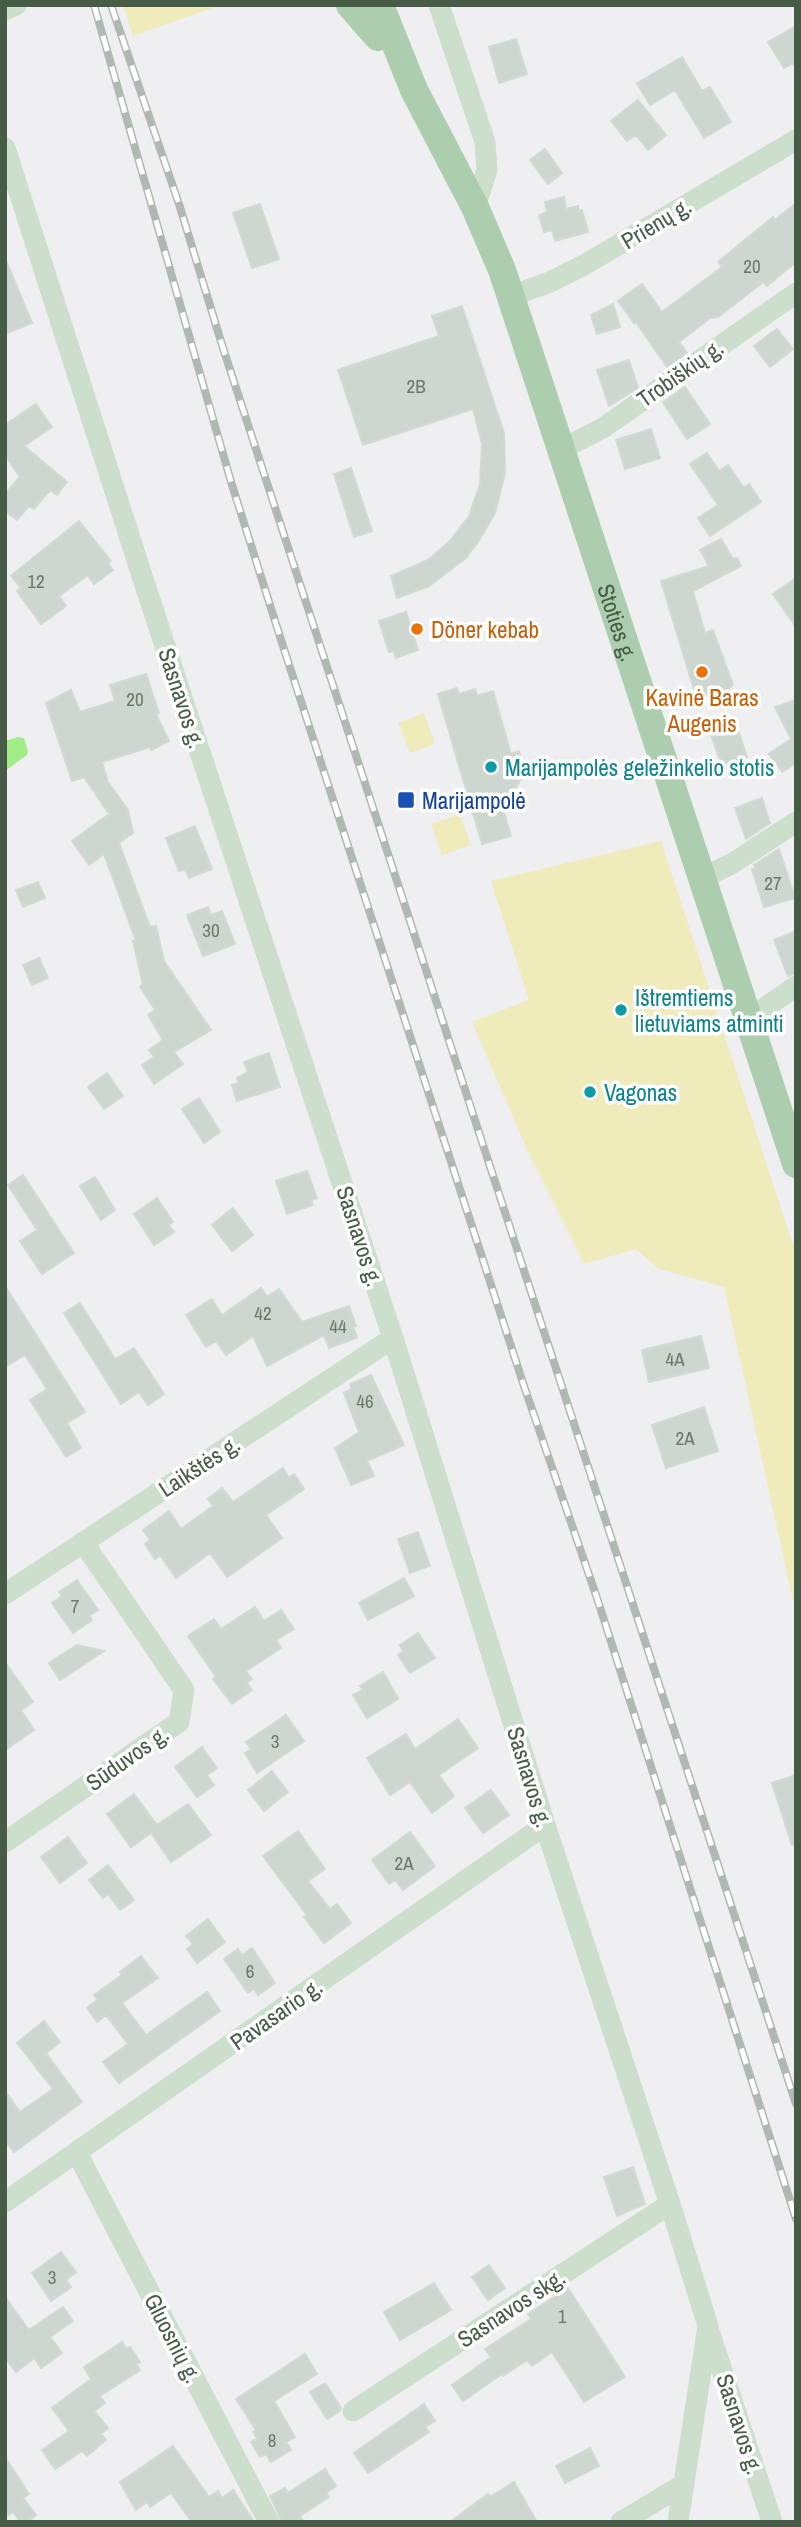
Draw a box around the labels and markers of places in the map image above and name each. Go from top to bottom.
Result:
place label: Döner kebab [431,614,539,645]
marker: Döner kebab [409,621,425,637]
marker: Kavinė Baras Augenis [694,664,710,680]
place label: Kavinė Baras Augenis [645,682,759,739]
place label: Marijampolės geležinkelio stotis [505,752,774,783]
marker: Marijampolės geležinkelio stotis [483,759,499,775]
place label: Marijampolė [422,785,526,816]
marker: Marijampolė [396,790,416,810]
place label: Ištremtiems lietuviams atminti [635,982,784,1039]
marker: Ištremtiems lietuviams atminti [613,1002,629,1018]
place label: Vagonas [604,1077,677,1108]
marker: Vagonas [582,1084,598,1100]

